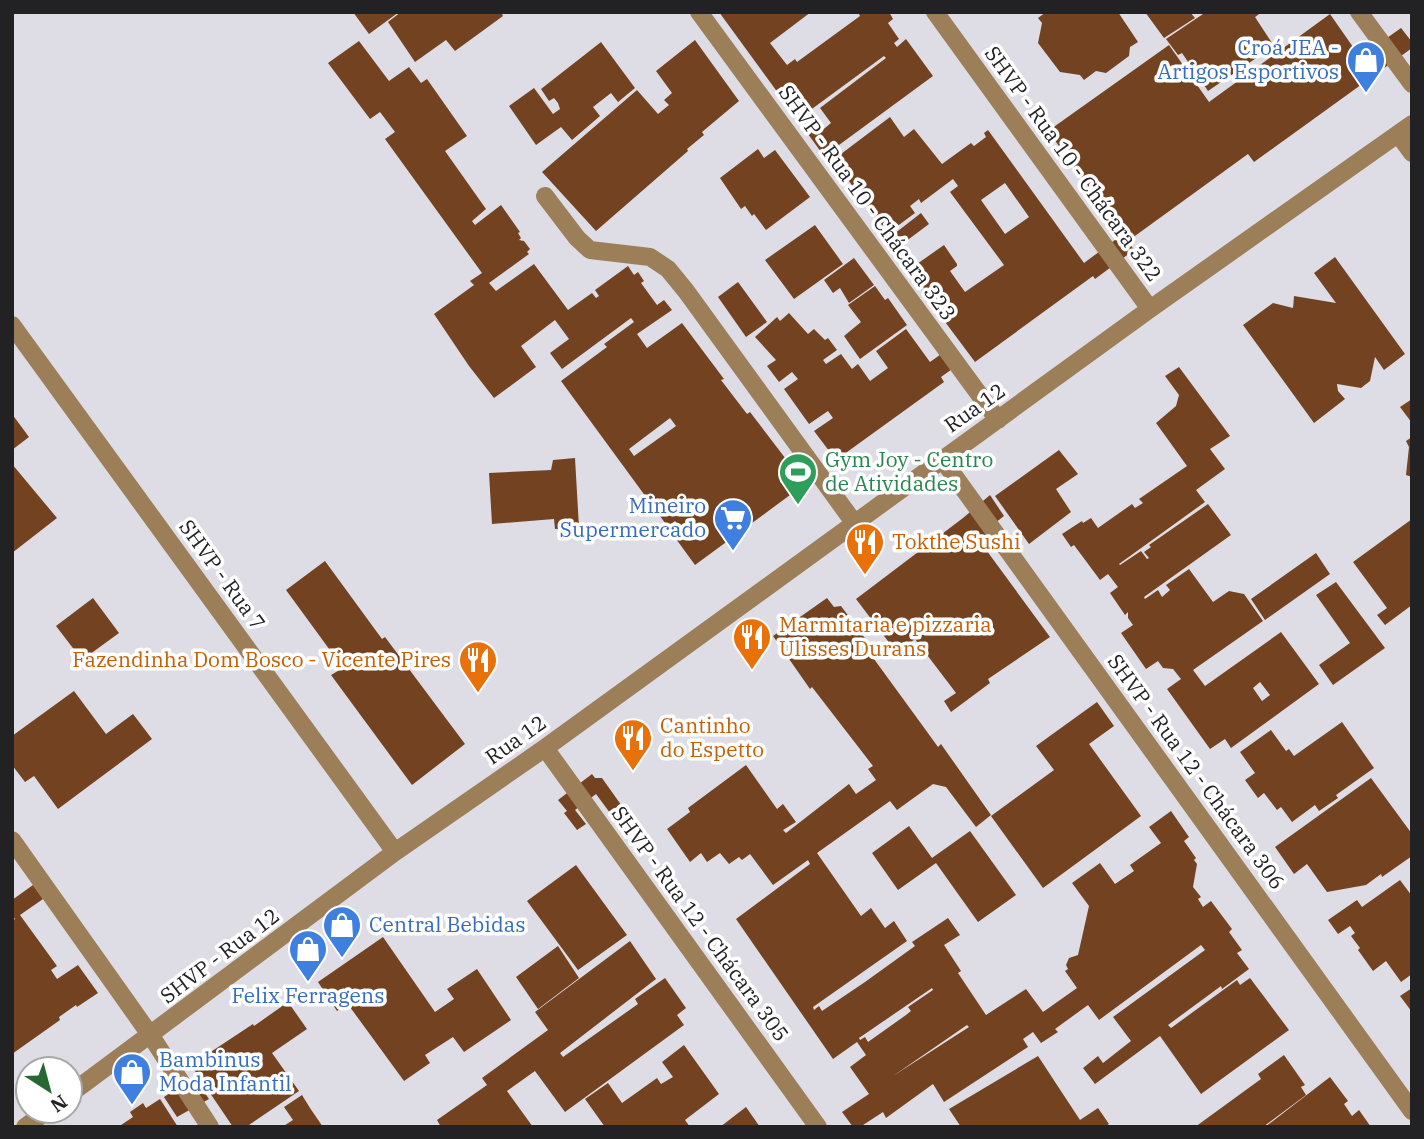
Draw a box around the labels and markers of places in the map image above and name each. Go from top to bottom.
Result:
place label: Croá JEA - Artigos Esportivos [1158,33,1339,85]
shop icon: Croá JEA - Artigos Esportivos [1345,39,1387,94]
place label: Gym Joy - Centro de Atividades [825,445,993,497]
sports icon: Gym Joy - Centro de Atividades [777,451,819,506]
place label: Mineiro Supermercado [560,491,706,543]
supermarket icon: Mineiro Supermercado [712,497,754,552]
restaurant icon: Tokthe Sushi [844,521,886,576]
place label: Tokthe Sushi [892,527,1021,555]
place label: Marmitaria e pizzaria Ulisses Durans [779,610,992,662]
restaurant icon: Marmitaria e pizzaria Ulisses Durans [731,616,773,671]
restaurant icon: Fazendinha Dom Bosco - Vicente Pires [457,639,499,694]
place label: Fazendinha Dom Bosco - Vicente Pires [72,645,451,673]
place label: Cantinho do Espetto [660,711,764,763]
restaurant icon: Cantinho do Espetto [612,717,654,772]
shop icon: Central Bebidas [321,904,363,959]
place label: Central Bebidas [369,910,525,938]
shop icon: Felix Ferragens [287,928,329,983]
place label: Felix Ferragens [232,981,384,1009]
place label: Bambinus Moda Infantil [159,1045,292,1097]
shop icon: Bambinus Moda Infantil [111,1051,153,1106]

